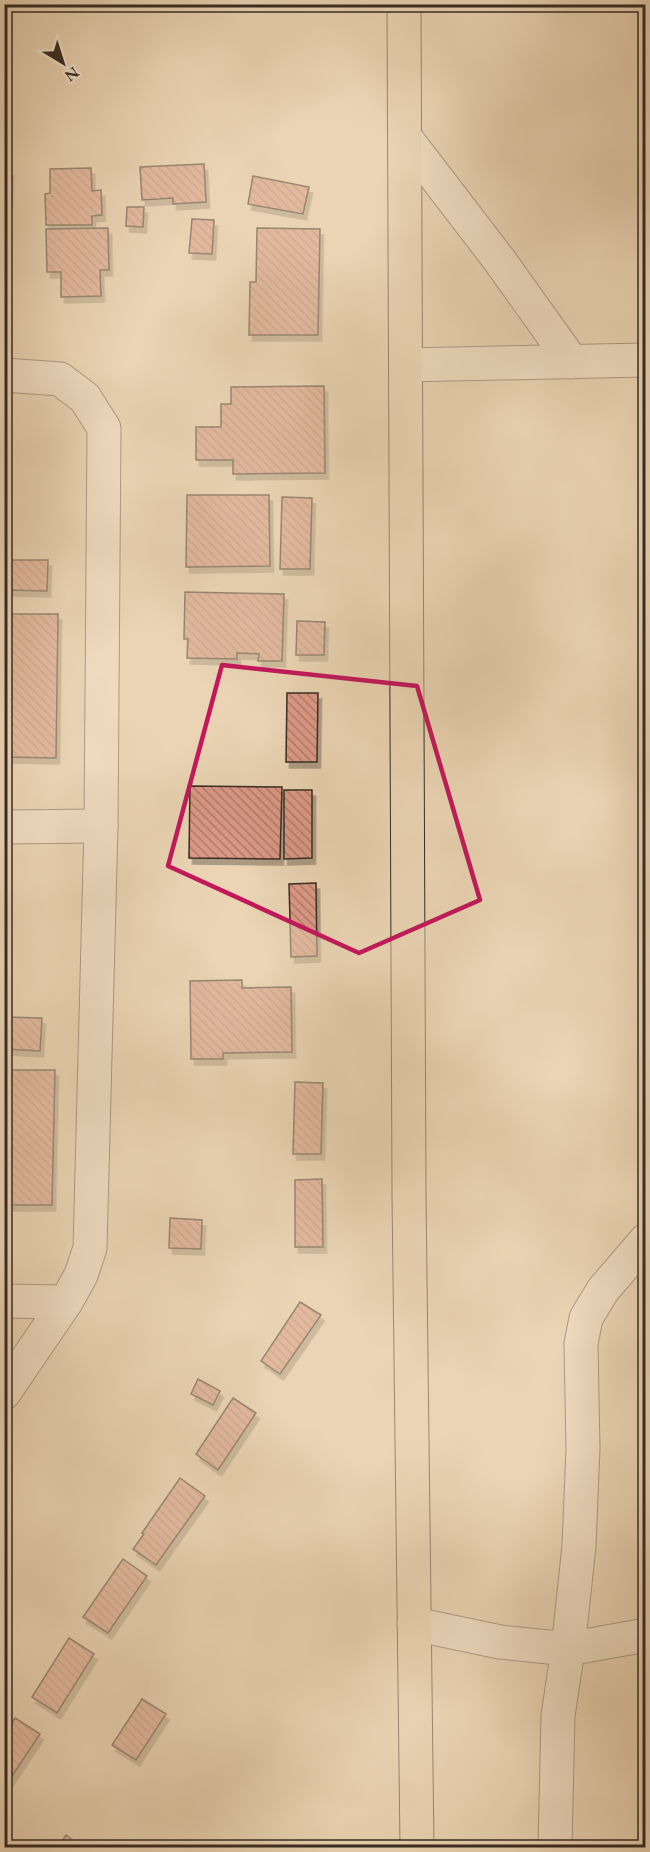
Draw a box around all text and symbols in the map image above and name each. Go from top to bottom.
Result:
north arrow [33,33,93,93]
text: N [60,62,83,87]

